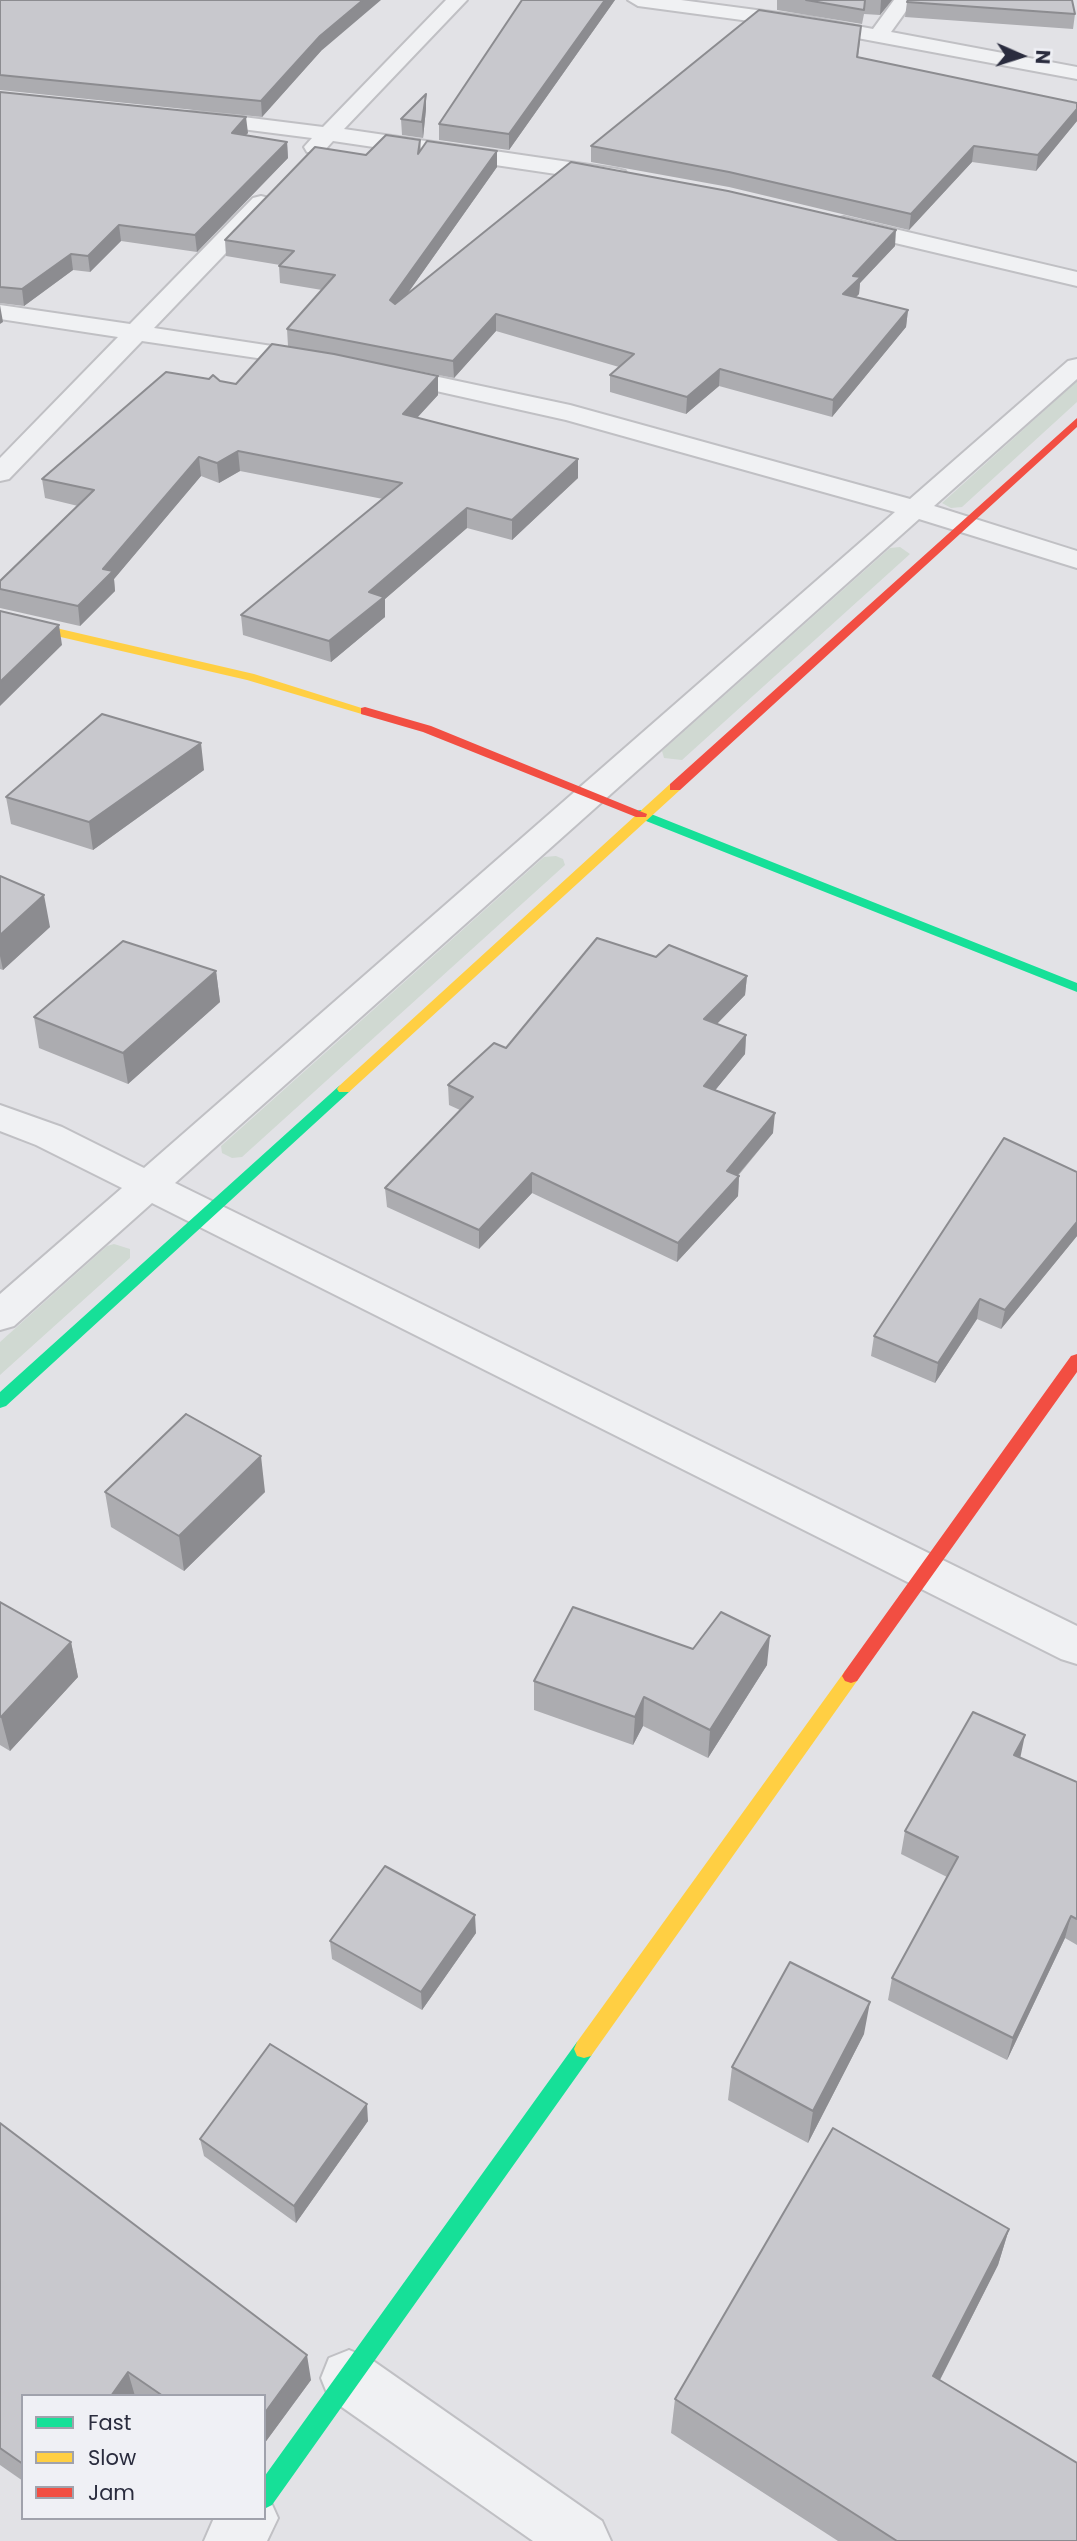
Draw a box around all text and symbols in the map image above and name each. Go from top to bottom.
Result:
north arrow [986,21,1056,91]
text: N [1029,49,1056,65]
legend [21,2394,266,2520]
text: Fast [88,2408,131,2437]
text: Slow [88,2443,136,2472]
text: Jam [88,2478,135,2507]

